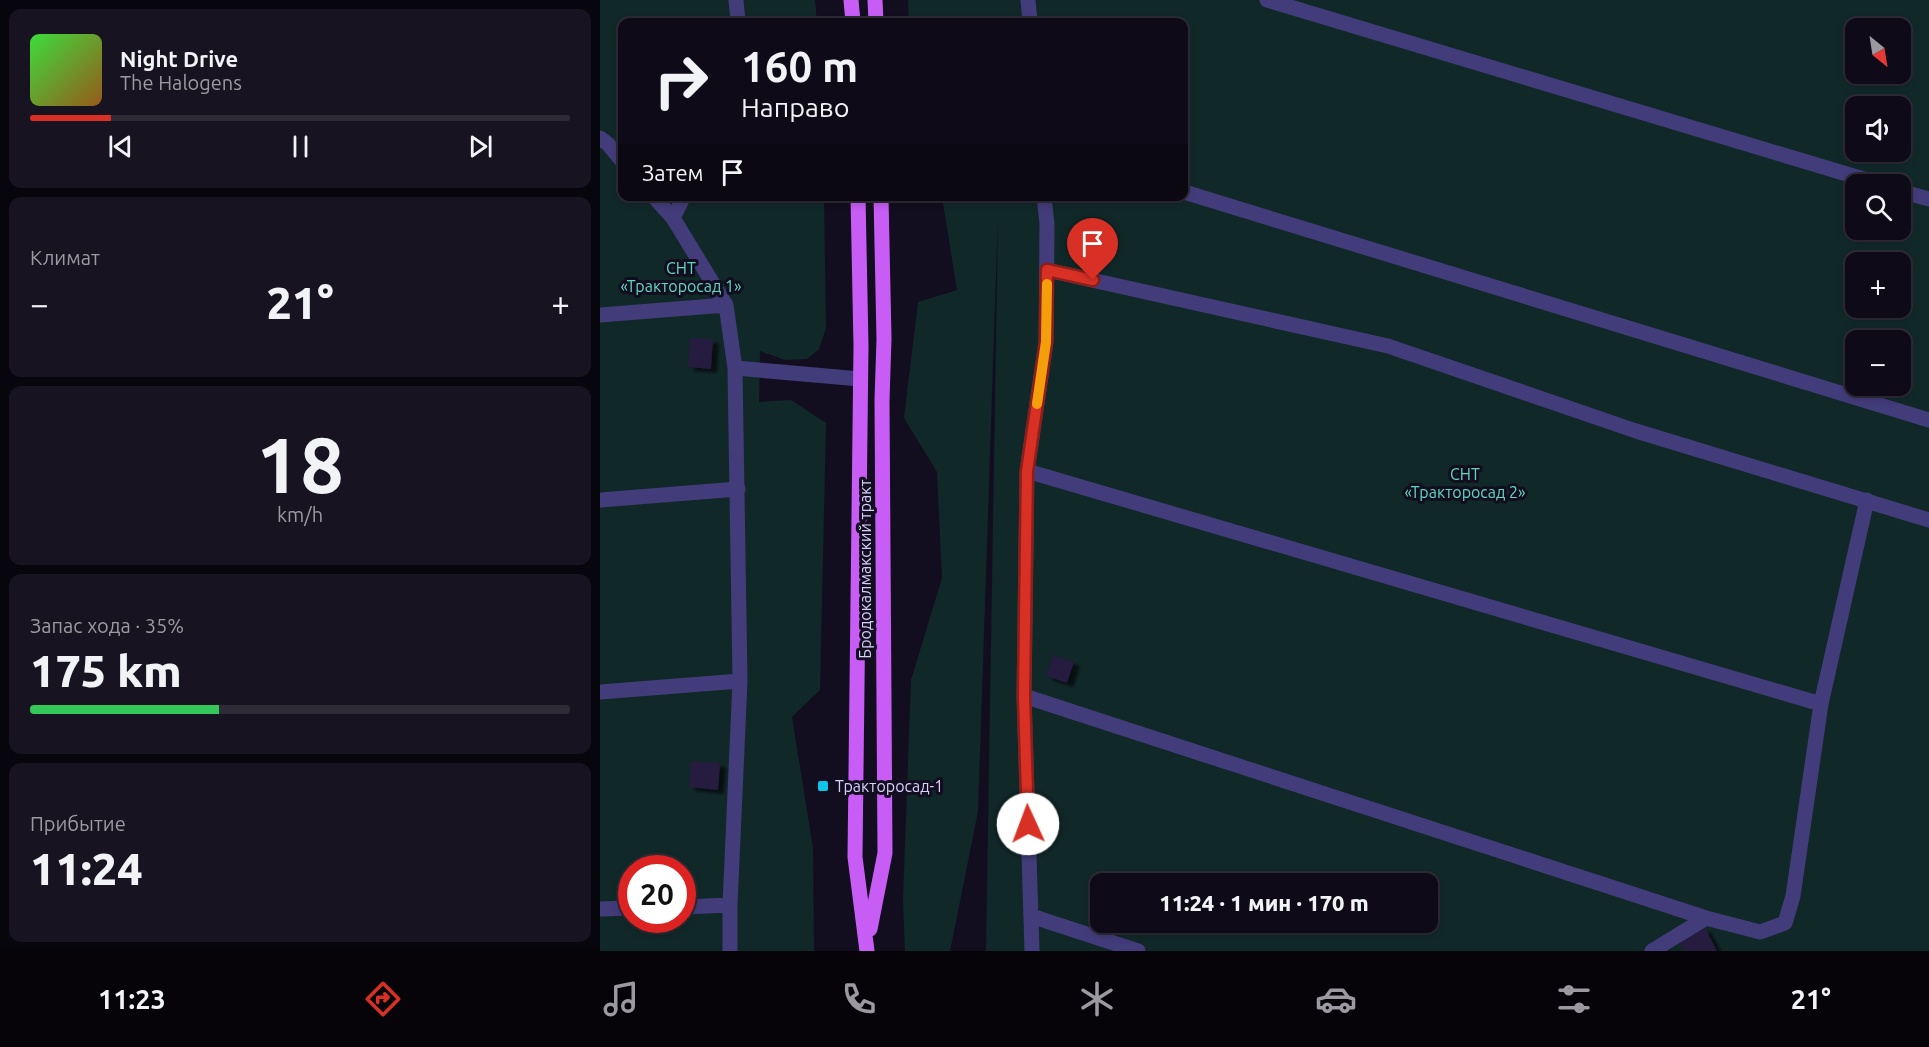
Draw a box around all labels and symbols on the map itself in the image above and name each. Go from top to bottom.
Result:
north arrow [1845,18,1911,84]
pin [1067,218,1118,280]
park label: СНТ «Тракторосад 1» [620,259,742,295]
park label: СНТ «Тракторосад 2» [1404,465,1526,501]
street label: Бродокалмакский тракт [856,479,874,659]
place label: Тракторосад-1 [835,777,943,795]
marker: Тракторосад-1 [816,779,830,793]
position arrow [996,792,1060,856]
speed limit sign: 20 [618,855,696,933]

